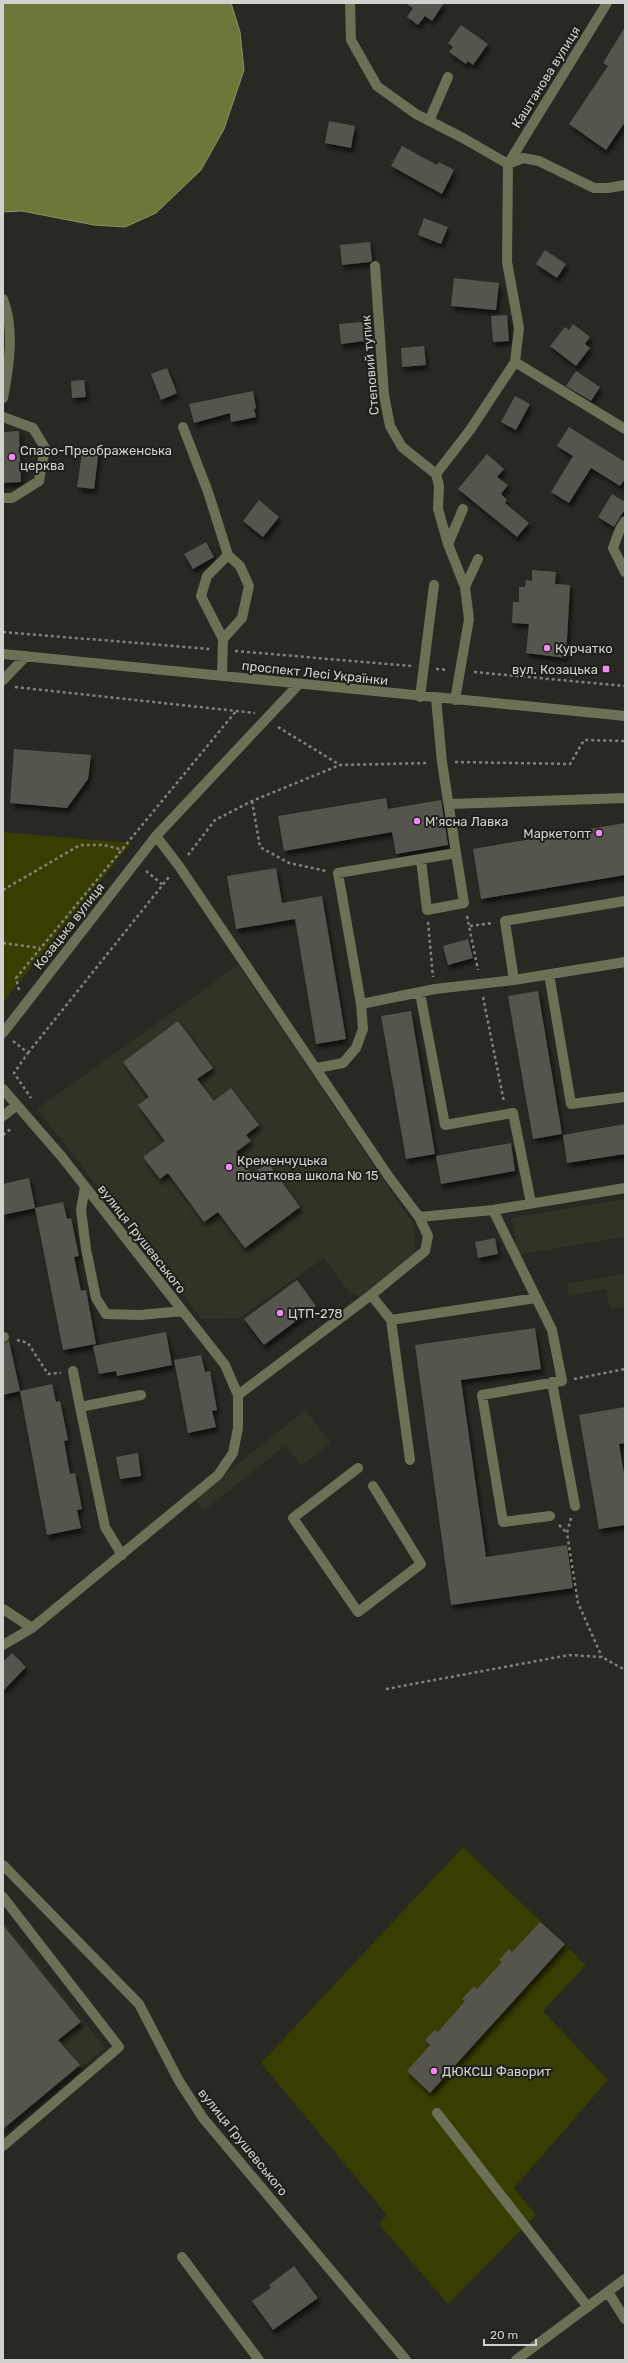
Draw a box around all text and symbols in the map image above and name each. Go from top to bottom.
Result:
street label: Каштанова вулиця [509,23,583,131]
street label: Степовий тупик [358,314,382,416]
place label: Спасо-Преображенська церква [20,443,172,473]
marker: Спасо-Преображенська церква [7,452,17,462]
place label: Курчатко [555,641,613,656]
marker: Курчатко [542,643,552,653]
street label: проспект Лесі Українки [241,658,389,688]
place label: вул. Козацька [512,662,598,677]
marker: вул. Козацька [601,664,611,674]
place label: М'ясна Лавка [425,814,508,829]
marker: М'ясна Лавка [412,816,422,826]
place label: Маркетопт [523,826,591,841]
marker: Маркетопт [594,828,604,838]
street label: Козацька вулиця [31,880,107,972]
place label: Кременчуцька початкова школа № 15 [237,1153,379,1183]
marker: Кременчуцька початкова школа № 15 [224,1162,234,1172]
street label: вулиця Грушевського [95,1182,189,1296]
place label: ЦТП-278 [288,1306,343,1321]
marker: ЦТП-278 [275,1308,285,1318]
place label: ДЮКСШ Фаворит [442,2064,551,2079]
marker: ДЮКСШ Фаворит [429,2066,439,2076]
street label: вулиця Грушевського [195,2085,291,2199]
scale bar [484,2321,536,2347]
text: 20 m [490,2328,518,2342]

